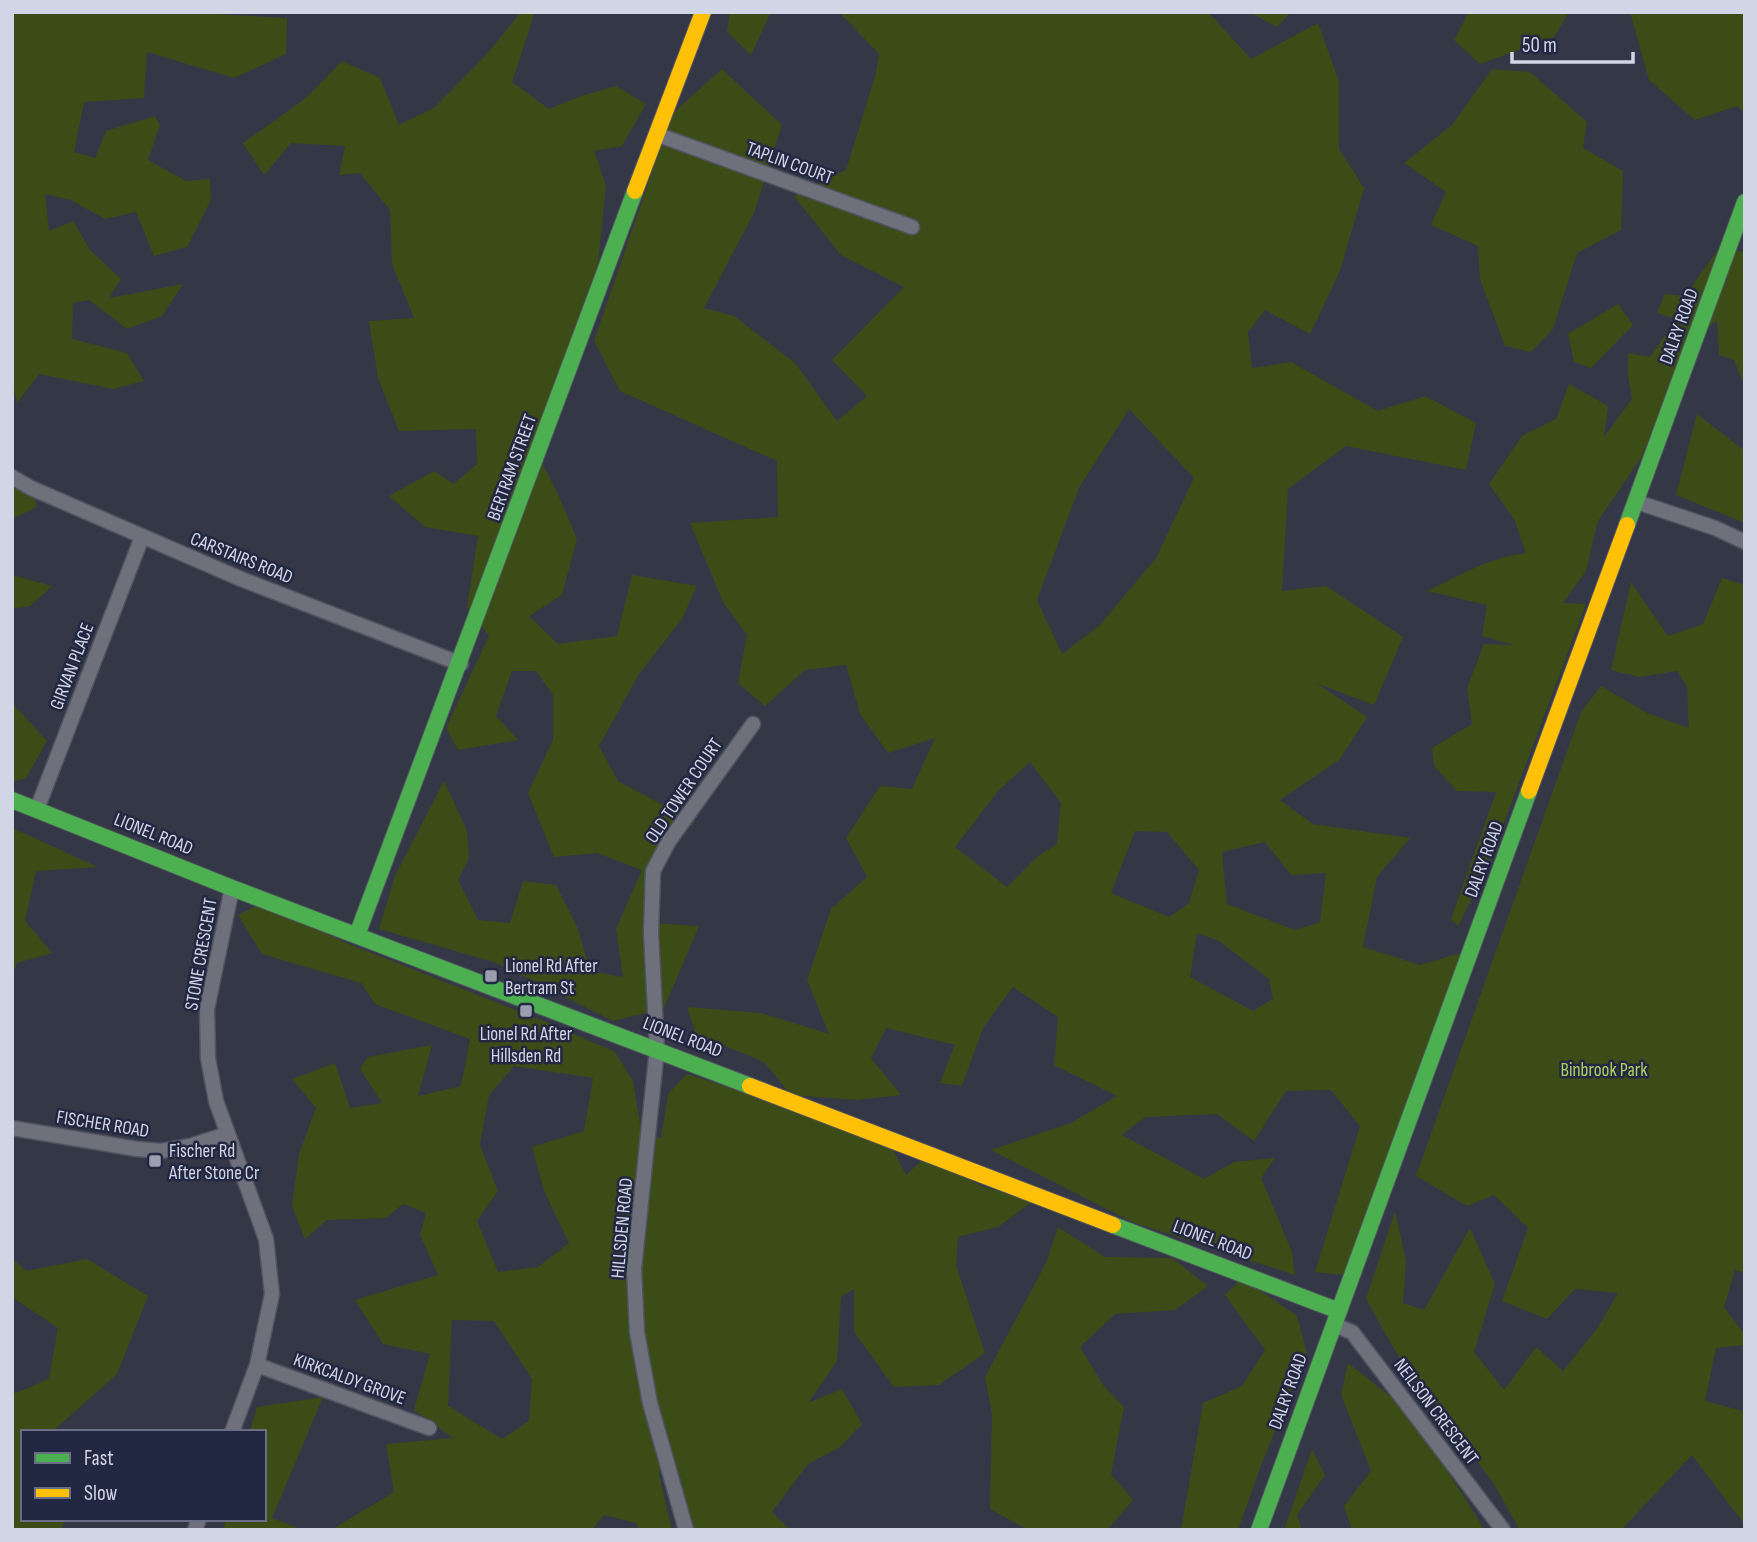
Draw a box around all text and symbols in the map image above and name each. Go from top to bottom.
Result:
scale bar [1512,21,1633,65]
text: 50 m [1522,33,1557,58]
street label: TAPLIN COURT [743,137,836,190]
street label: DALRY ROAD [1655,285,1704,368]
street label: BERTRAM STREET [483,411,542,524]
street label: CARSTAIRS ROAD [187,527,296,589]
street label: GIRVAN PLACE [45,620,99,713]
street label: OLD TOWER COURT [641,734,728,848]
street label: LIONEL ROAD [111,808,196,861]
street label: DALRY ROAD [1460,818,1509,901]
street label: STONE CRESCENT [180,896,223,1012]
place label: Lionel Rd After Bertram St [505,955,598,1000]
marker: Lionel Rd After Bertram St [483,968,499,984]
marker: Lionel Rd After Hillsden Rd [518,1003,534,1019]
street label: LIONEL ROAD [640,1012,725,1063]
place label: Lionel Rd After Hillsden Rd [480,1023,573,1068]
park label: Binbrook Park [1560,1059,1648,1082]
street label: FISCHER ROAD [55,1106,151,1143]
place label: Fischer Rd After Stone Cr [168,1140,260,1185]
marker: Fischer Rd After Stone Cr [147,1153,163,1169]
street label: HILLSDEN ROAD [607,1177,638,1279]
street label: LIONEL ROAD [1170,1215,1255,1266]
street label: KIRKCALDY GROVE [290,1348,409,1410]
street label: DALRY ROAD [1264,1350,1313,1433]
street label: NEILSON CRESCENT [1388,1354,1483,1470]
legend [21,1430,266,1521]
text: Fast [84,1446,114,1471]
text: Slow [84,1481,118,1506]

